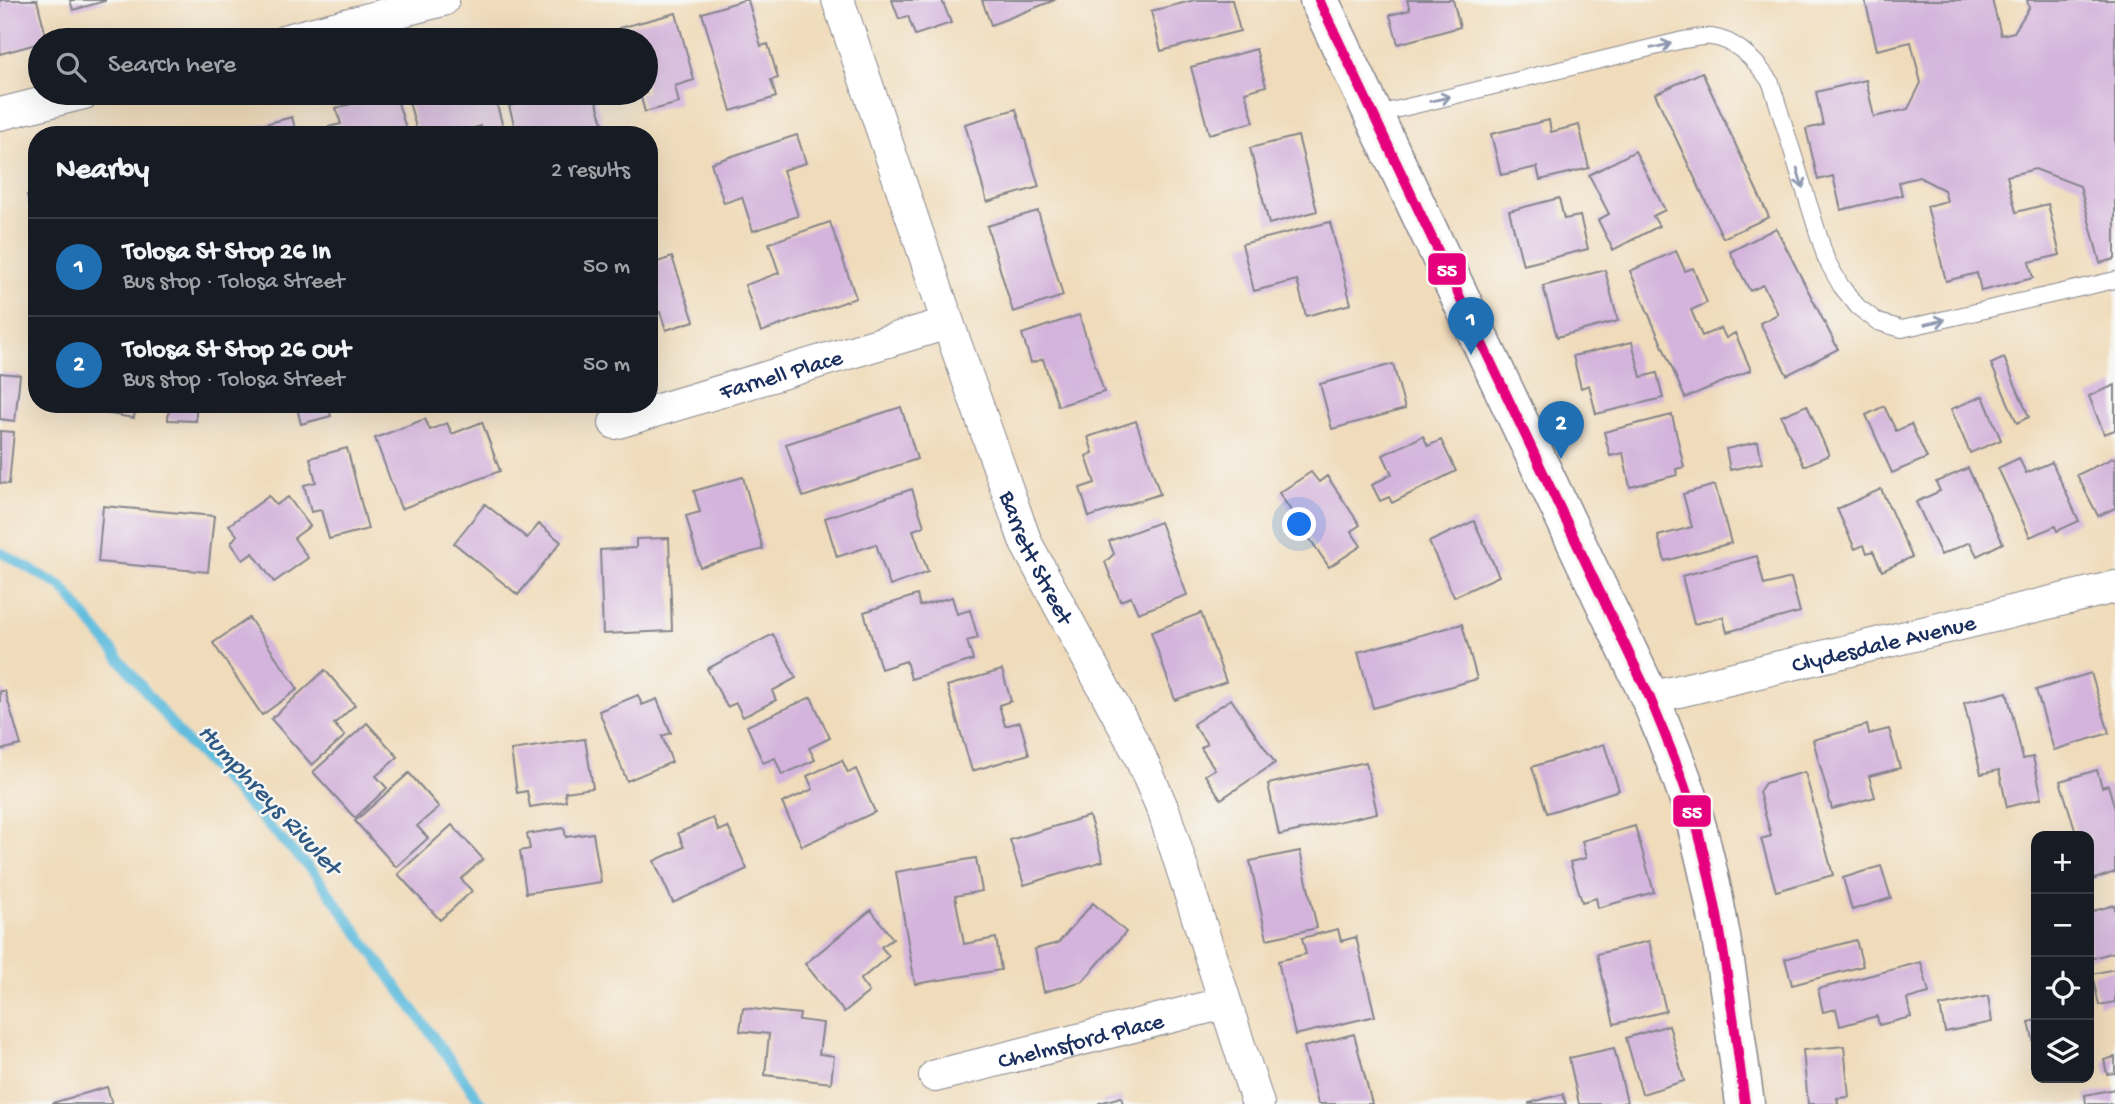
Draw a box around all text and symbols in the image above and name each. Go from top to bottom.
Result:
search box [28,28,658,105]
one-way arrow [1649,39,1672,52]
icon: search [52,48,90,86]
text: Search here [108,51,236,82]
one-way arrow [1428,92,1451,105]
text: Nearby [56,154,149,189]
text: 2 results [551,158,630,185]
one-way arrow [1794,166,1807,188]
text: Tolosa St Stop 26 In [123,238,331,269]
line badge: 55 [1427,252,1467,286]
text: 1 [74,254,84,281]
text: 50 m [583,254,630,281]
text: 55 [1437,261,1457,284]
text: Bus stop · Tolosa Street [123,269,345,296]
pin: 1 [1448,297,1494,355]
one-way arrow [1923,315,1946,328]
text: Tolosa St Stop 26 Out [123,336,350,367]
street label: Farnell Place [716,344,847,409]
text: 2 [73,352,85,379]
text: 50 m [583,352,630,379]
text: Bus stop · Tolosa Street [123,367,345,394]
pin: 2 [1538,401,1584,459]
street label: Barrett Street [990,487,1079,632]
your location [1282,507,1316,541]
street label: Clydesdale Avenue [1789,610,1980,682]
water label: Humphreys Rivulet [190,719,349,887]
line badge: 55 [1672,794,1712,828]
text: 55 [1682,803,1702,826]
map controls [2031,831,2094,1083]
button: + [2031,831,2094,894]
button: − [2031,894,2094,957]
button: locate [2031,957,2094,1020]
street label: Chelmsford Place [995,1008,1168,1078]
button: layers [2031,1020,2094,1083]

